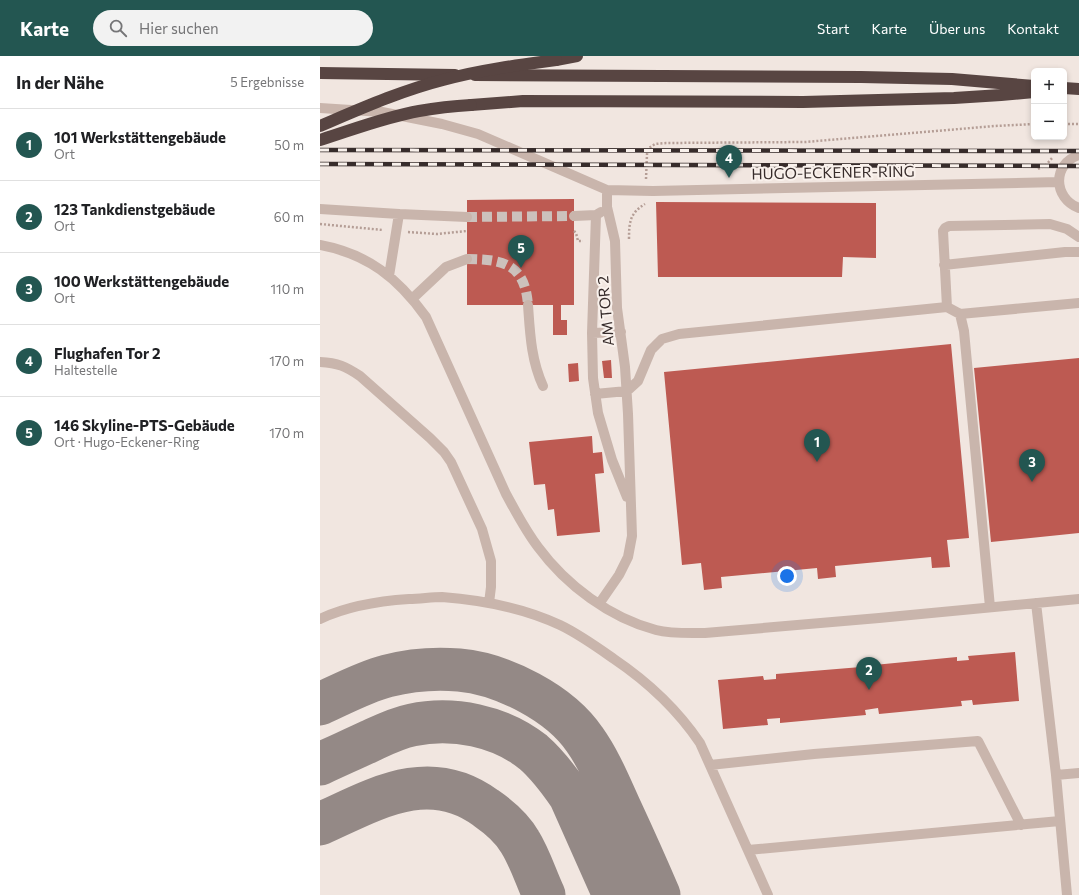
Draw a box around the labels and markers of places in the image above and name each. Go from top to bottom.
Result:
pin: 4 [716,145,742,178]
pin: 5 [508,235,534,268]
pin: 1 [804,429,830,462]
pin: 3 [1019,449,1045,482]
pin: 2 [856,657,882,690]

